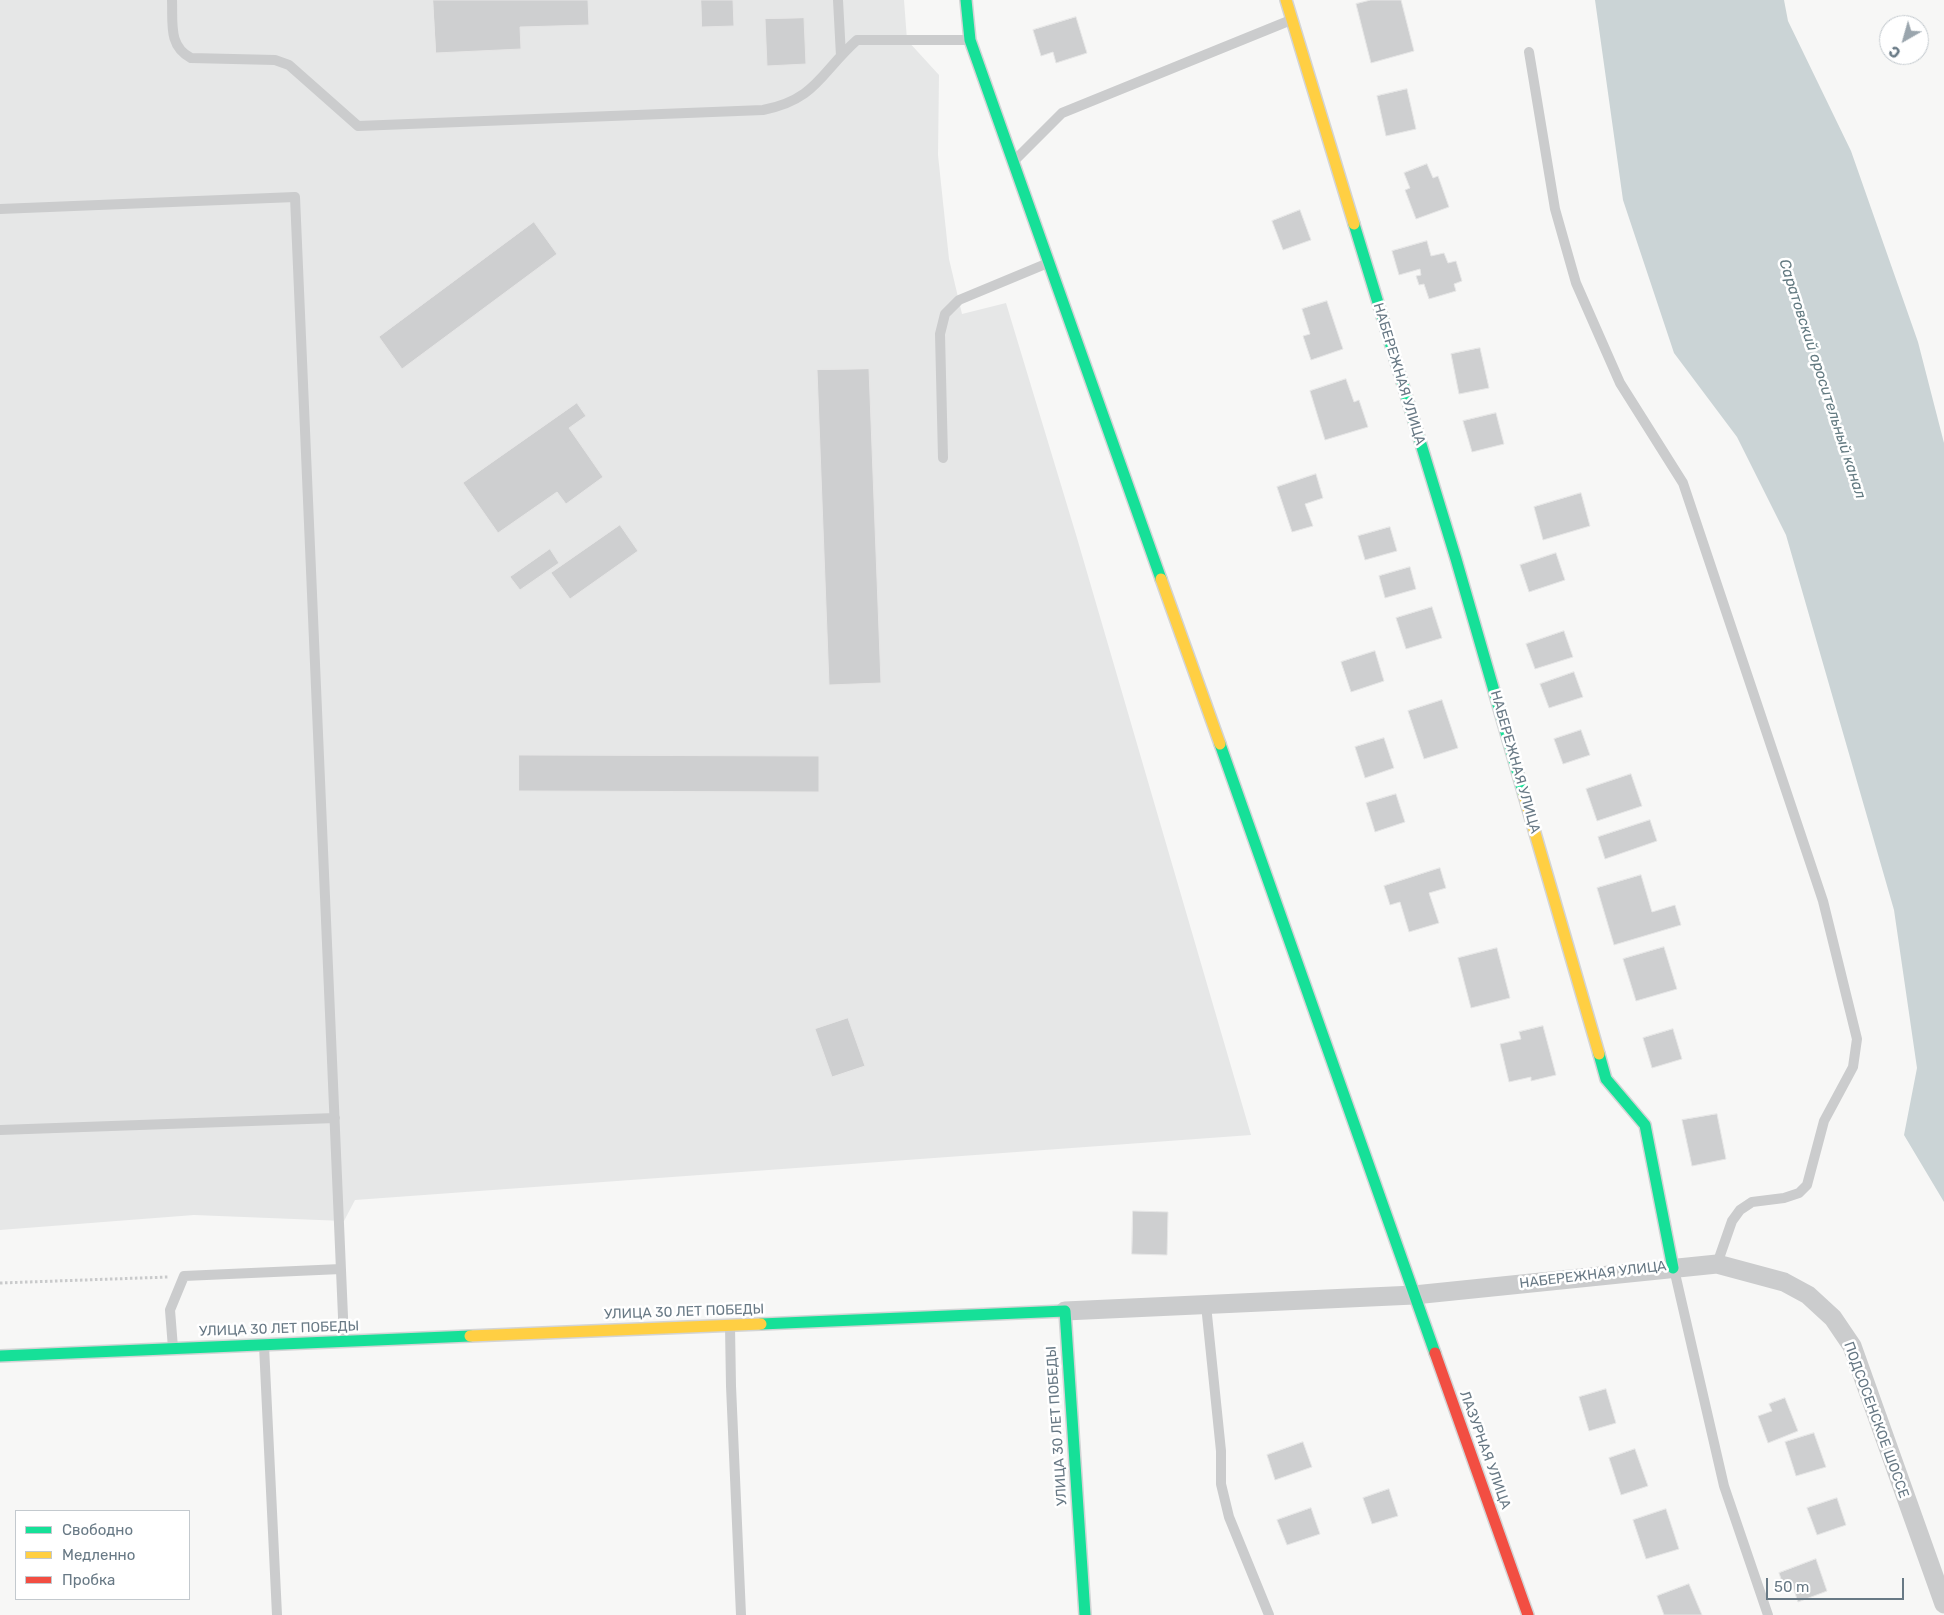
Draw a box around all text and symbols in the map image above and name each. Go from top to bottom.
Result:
north arrow [1879,15,1929,65]
text: С [1886,42,1904,61]
water label: Саратовский оросительный канал [1775,257,1869,501]
street label: НАБЕРЕЖНАЯ УЛИЦА [1369,301,1429,447]
street label: НАБЕРЕЖНАЯ УЛИЦА [1487,689,1543,835]
street label: НАБЕРЕЖНАЯ УЛИЦА [1519,1258,1667,1292]
street label: УЛИЦА 30 ЛЕТ ПОБЕДЫ [604,1301,764,1323]
street label: УЛИЦА 30 ЛЕТ ПОБЕДЫ [199,1318,359,1340]
street label: ПОДСОСЕНСКОЕ ШОССЕ [1840,1340,1912,1500]
street label: УЛИЦА 30 ЛЕТ ПОБЕДЫ [1043,1346,1071,1506]
street label: ЛАЗУРНАЯ УЛИЦА [1456,1388,1514,1512]
legend [15,1510,190,1600]
text: Свободно [62,1521,133,1539]
text: Медленно [62,1546,135,1564]
scale bar [1769,1568,1906,1600]
text: Пробка [62,1571,115,1589]
text: 50 m [1774,1578,1809,1596]

